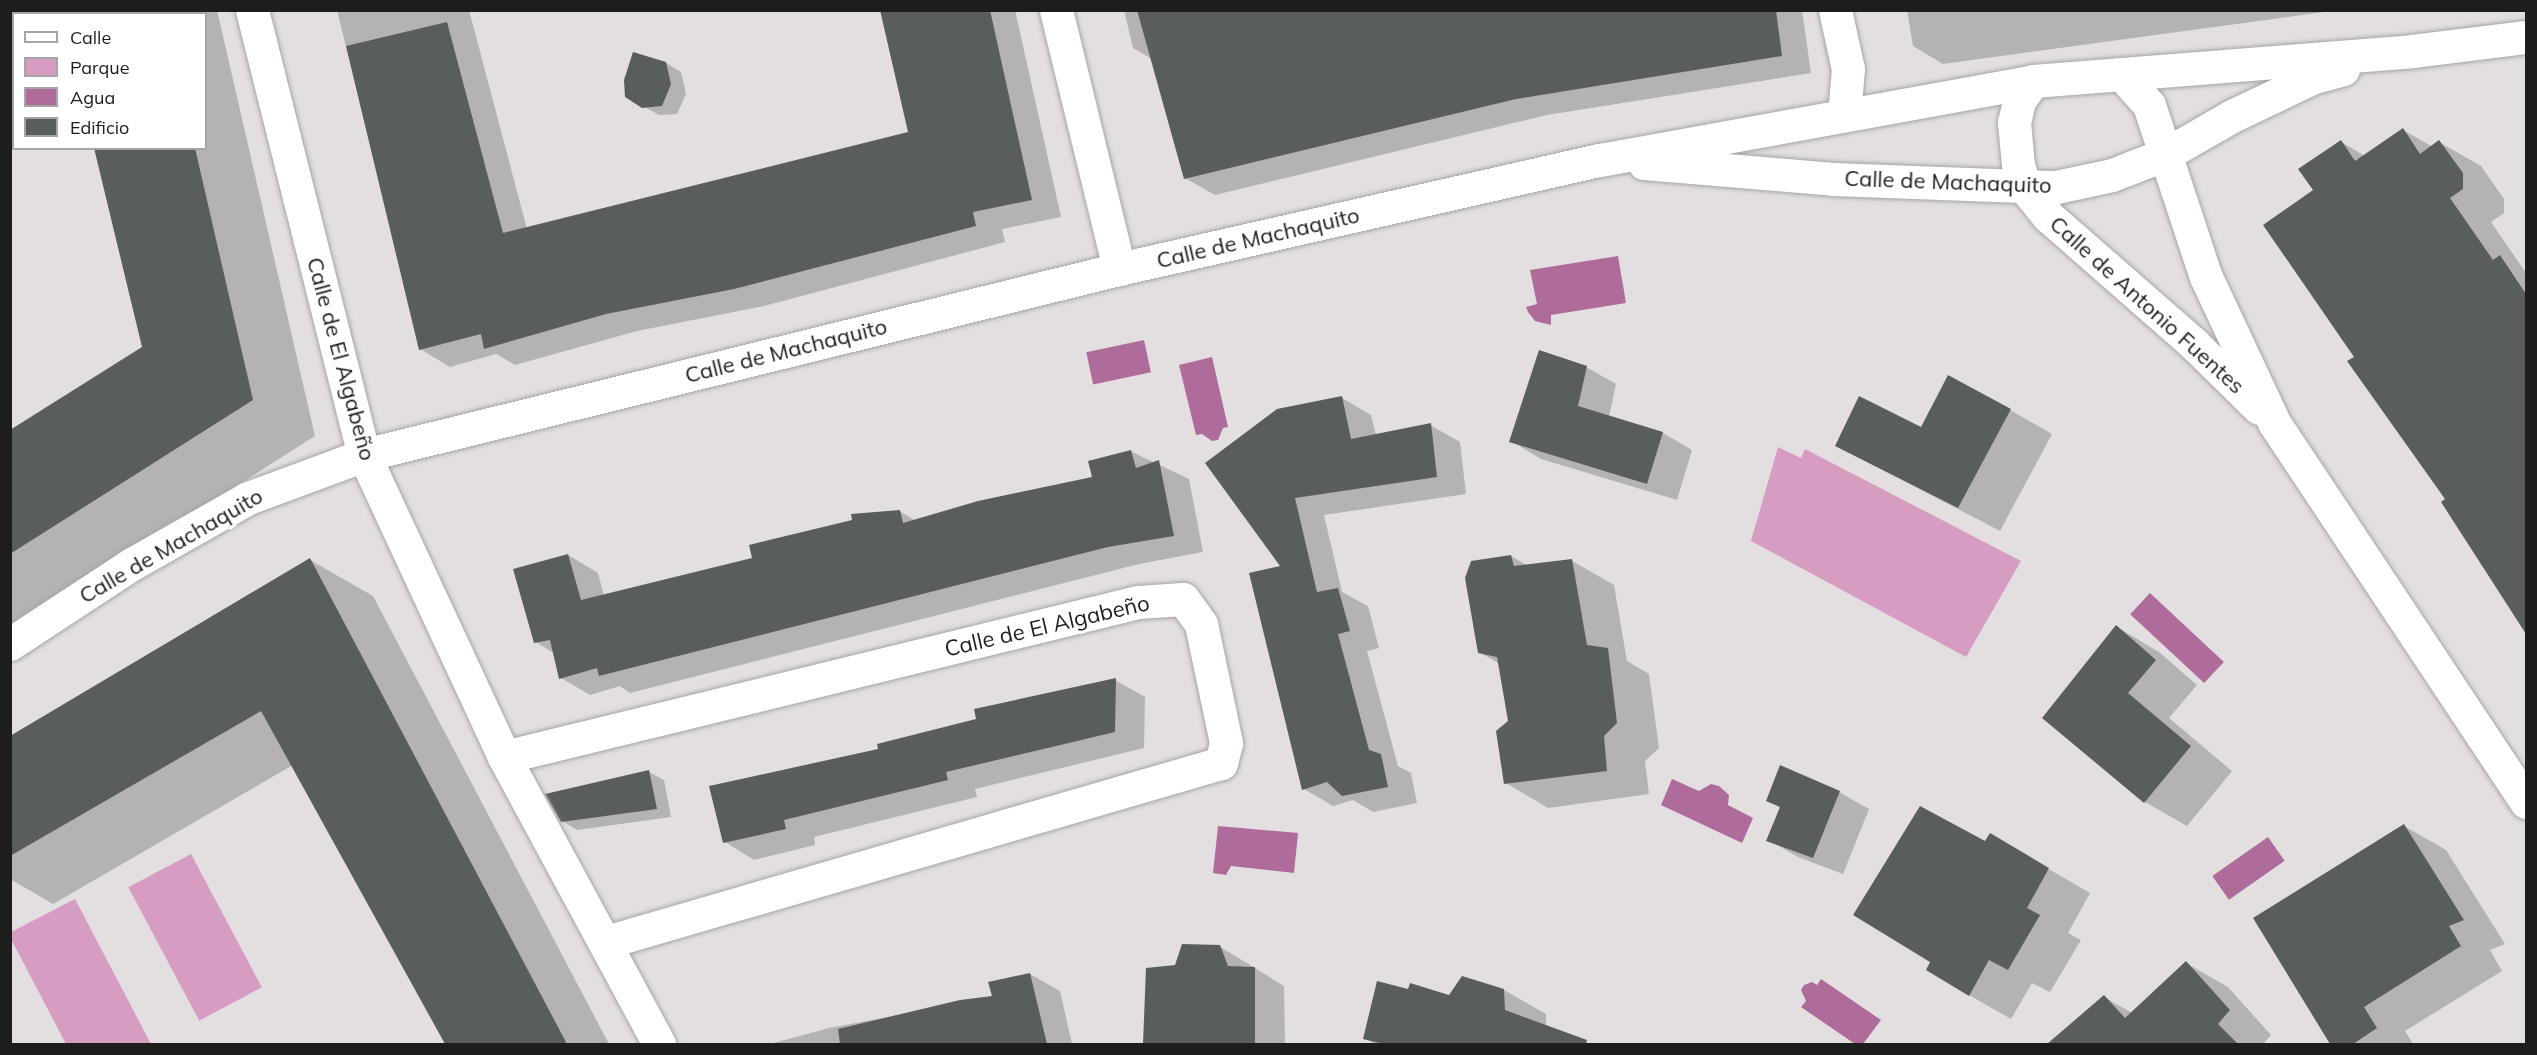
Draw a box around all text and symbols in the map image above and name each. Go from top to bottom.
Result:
legend [12,12,207,150]
text: Calle [70,26,111,49]
text: Parque [70,56,129,79]
text: Agua [70,86,115,109]
text: Edificio [70,116,129,139]
street label: Calle de Machaquito [1844,165,2052,199]
street label: Calle de Machaquito [1154,202,1362,274]
street label: Calle de Antonio Fuentes [2044,211,2250,399]
street label: Calle de El Algabeño [301,254,381,464]
street label: Calle de Machaquito [682,313,890,389]
street label: Calle de Machaquito [75,483,267,609]
street label: Calle de El Algabeño [942,590,1152,662]

